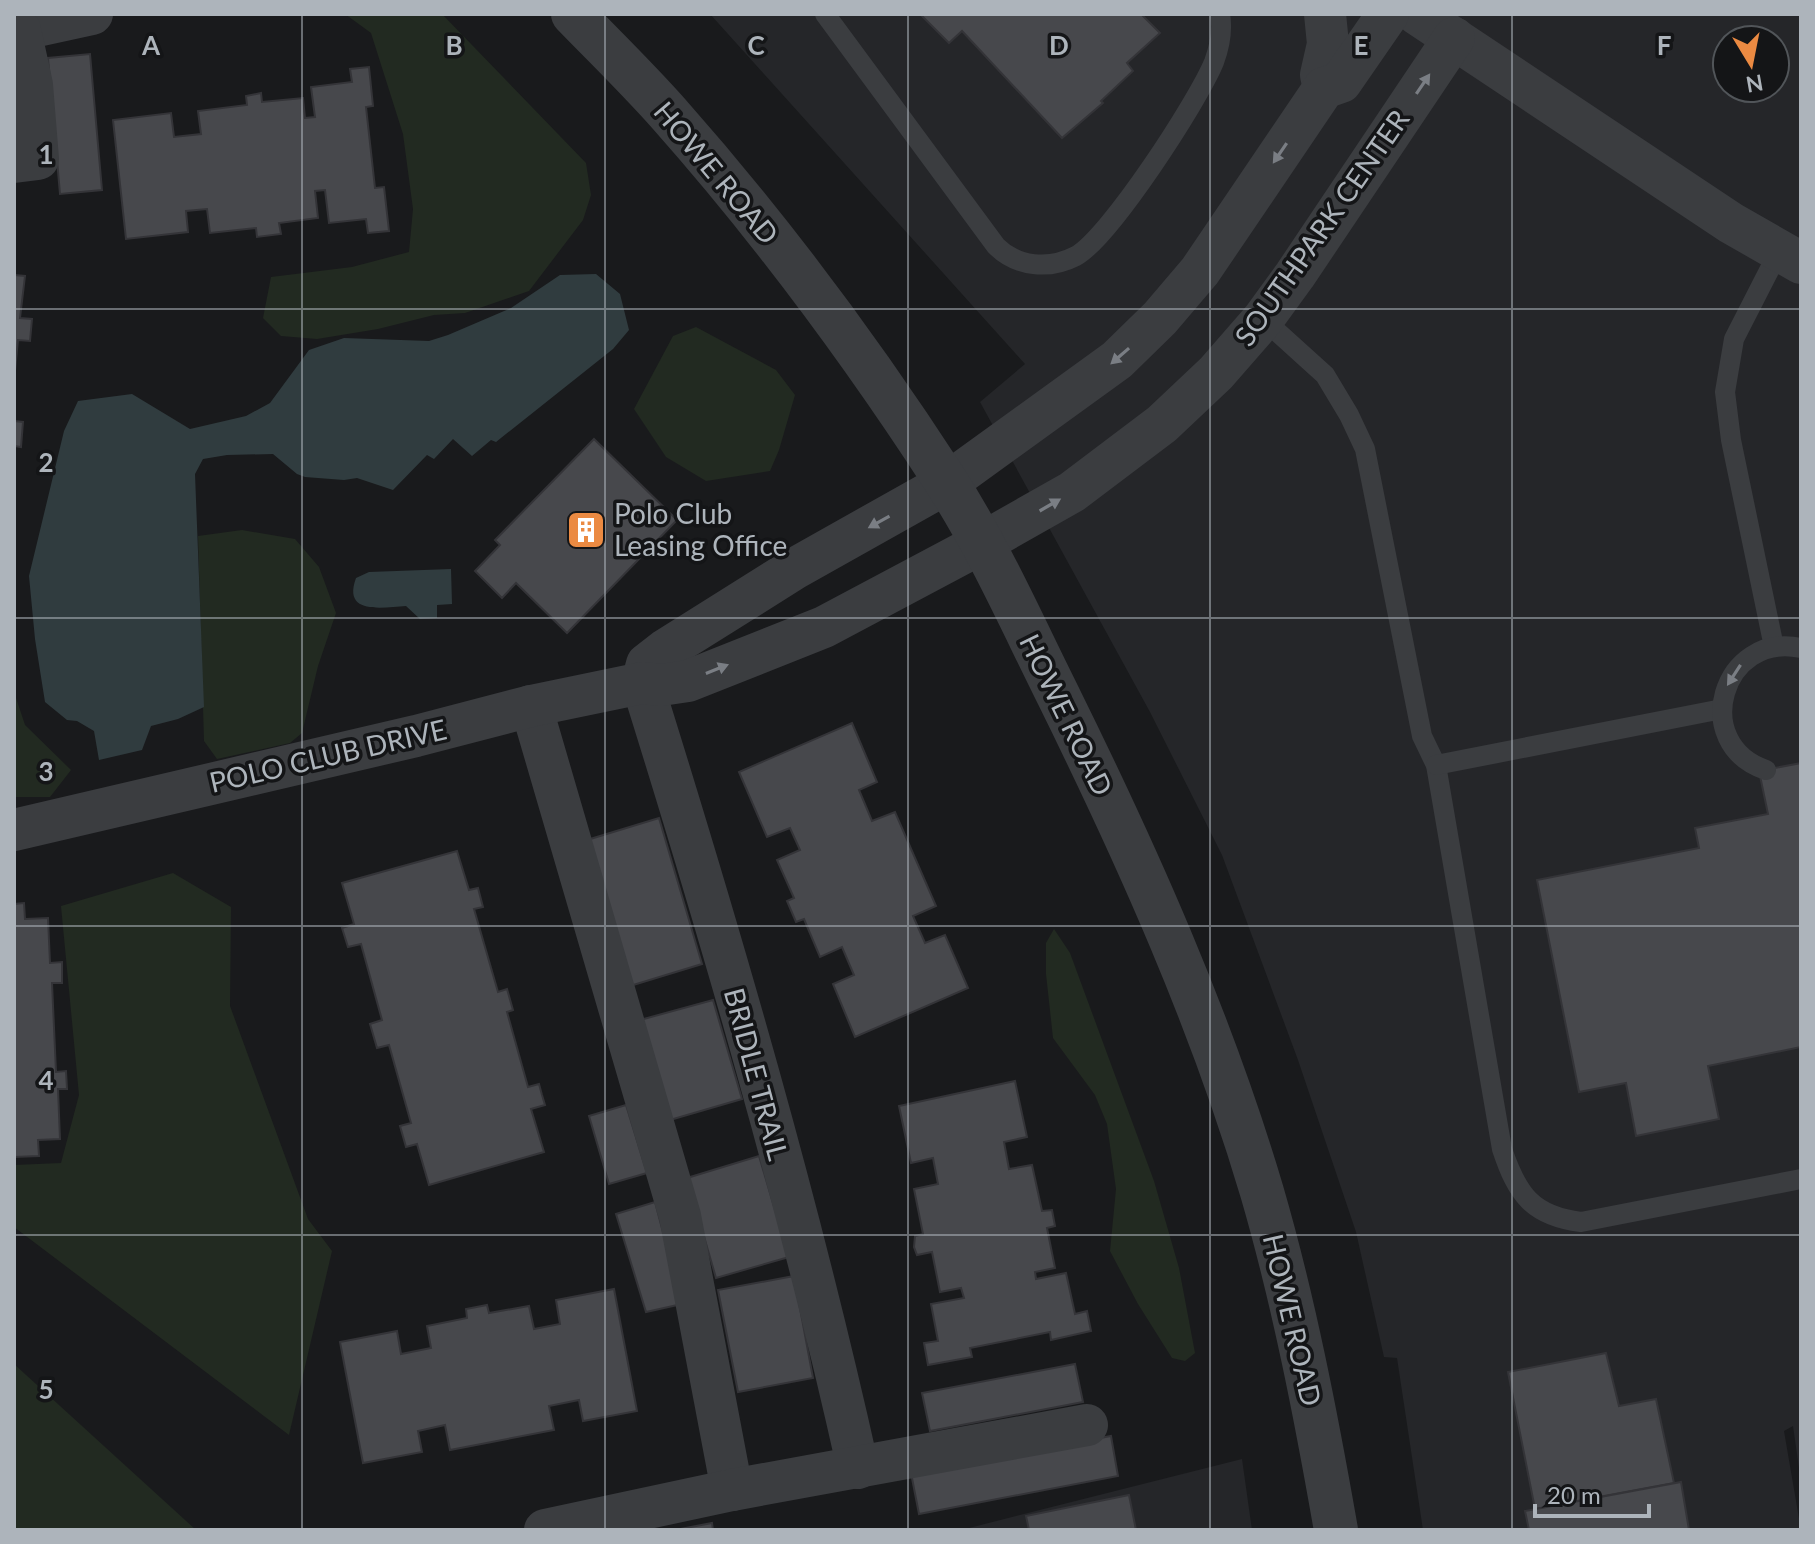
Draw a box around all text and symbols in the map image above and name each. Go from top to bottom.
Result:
north arrow [1711,24,1791,104]
text: A [141,29,161,61]
text: B [445,29,463,61]
text: C [747,29,765,61]
text: D [1049,29,1069,61]
text: E [1354,29,1368,61]
text: F [1657,29,1671,61]
text: N [1744,69,1765,99]
one-way arrow [1415,74,1430,95]
street label: HOWE ROAD [647,94,786,250]
street label: SOUTHPARK CENTER [1227,103,1416,352]
text: 1 [38,138,54,170]
one-way arrow [1273,143,1288,164]
one-way arrow [1110,347,1129,365]
text: 2 [38,446,54,478]
place label: Polo Club Leasing Office [614,496,787,562]
one-way arrow [1039,498,1061,512]
building icon: Polo Club Leasing Office [565,509,607,551]
one-way arrow [868,515,890,529]
street label: HOWE ROAD [1013,628,1121,801]
one-way arrow [705,662,729,675]
one-way arrow [1727,665,1742,686]
street label: POLO CLUB DRIVE [206,711,450,799]
text: 3 [38,755,54,787]
street label: BRIDLE TRAIL [718,984,796,1164]
text: 4 [38,1064,54,1096]
street label: HOWE ROAD [1257,1231,1329,1409]
text: 5 [38,1373,54,1405]
scale bar [1535,1468,1649,1518]
text: 20 m [1547,1480,1601,1509]

